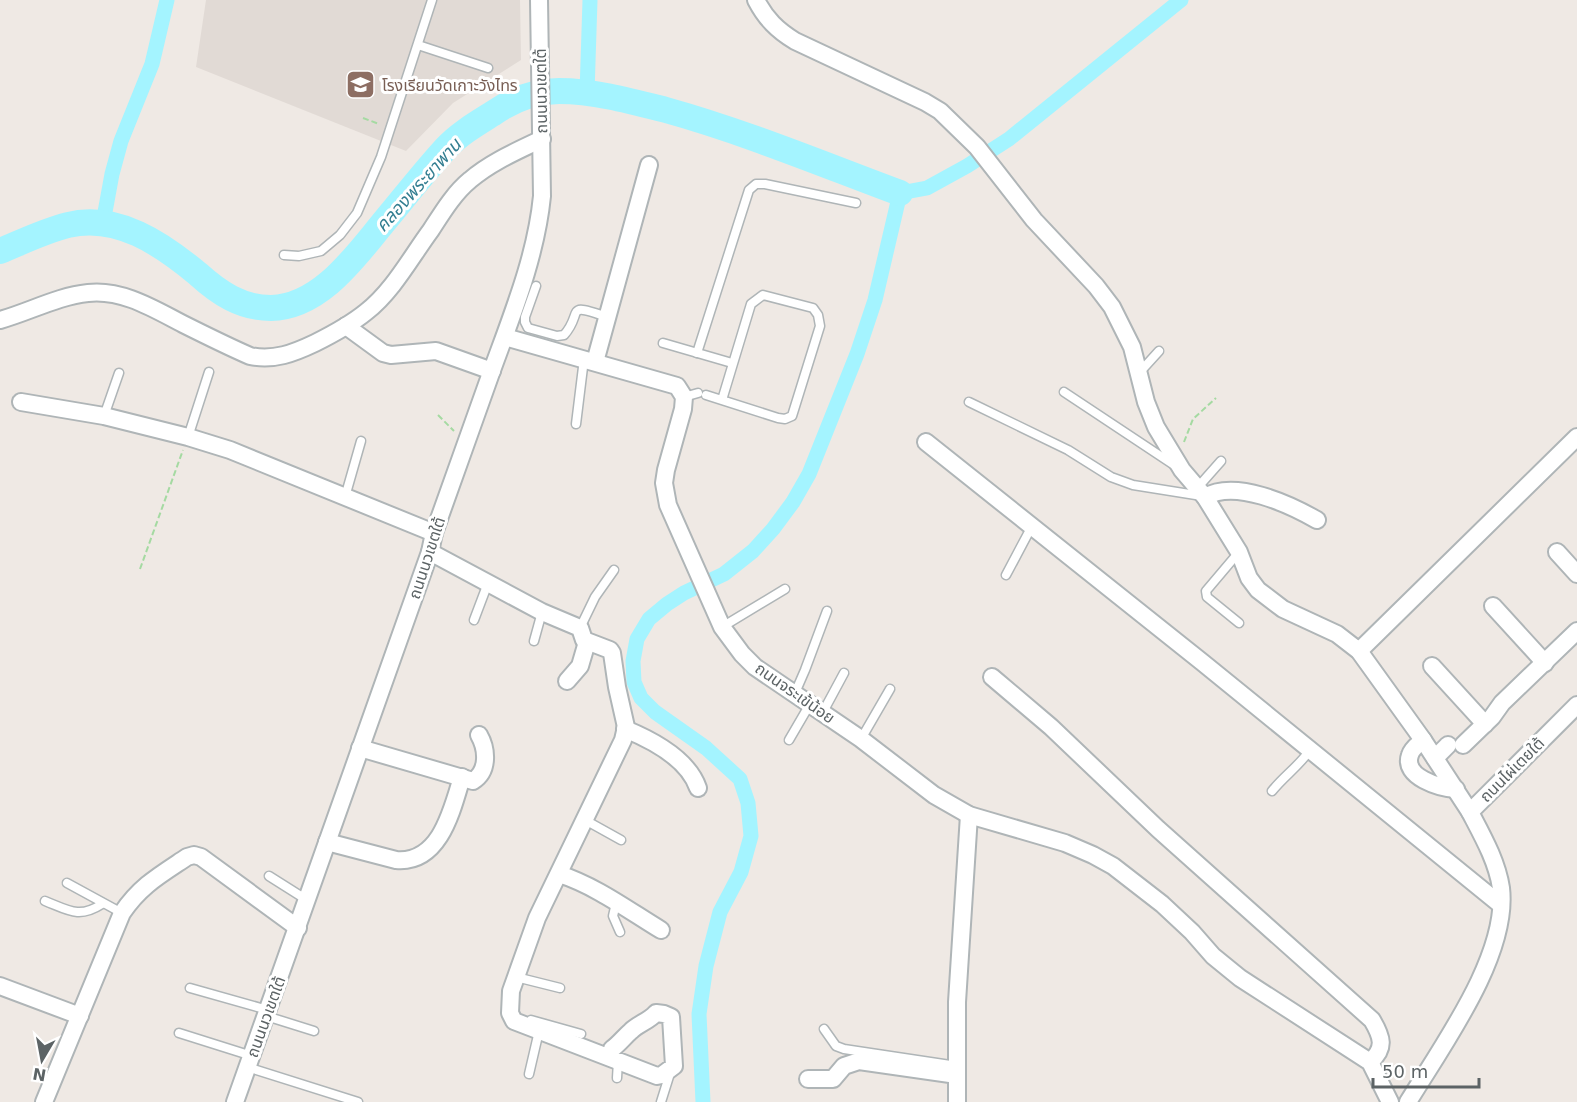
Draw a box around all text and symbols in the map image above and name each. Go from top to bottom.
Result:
street label: ถนนนวเขตใต้ [531,48,551,134]
school or university icon: โรงเรียนวัดเกาะวังไทร [345,69,377,101]
place label: โรงเรียนวัดเกาะวังไทร [382,76,518,95]
water label: คลองพระยาพาน [371,134,466,236]
street label: ถนนนวเขตใต้ [405,515,449,601]
street label: ถนนจระเข้น้อย [752,659,838,727]
street label: ถนนไผ่เตยใต้ [1476,734,1548,806]
street label: ถนนนวเขตใต้ [243,974,289,1060]
north arrow [12,1030,72,1090]
scale bar [1373,1051,1480,1089]
text: 50 m [1382,1061,1428,1082]
text: N [31,1064,48,1085]

